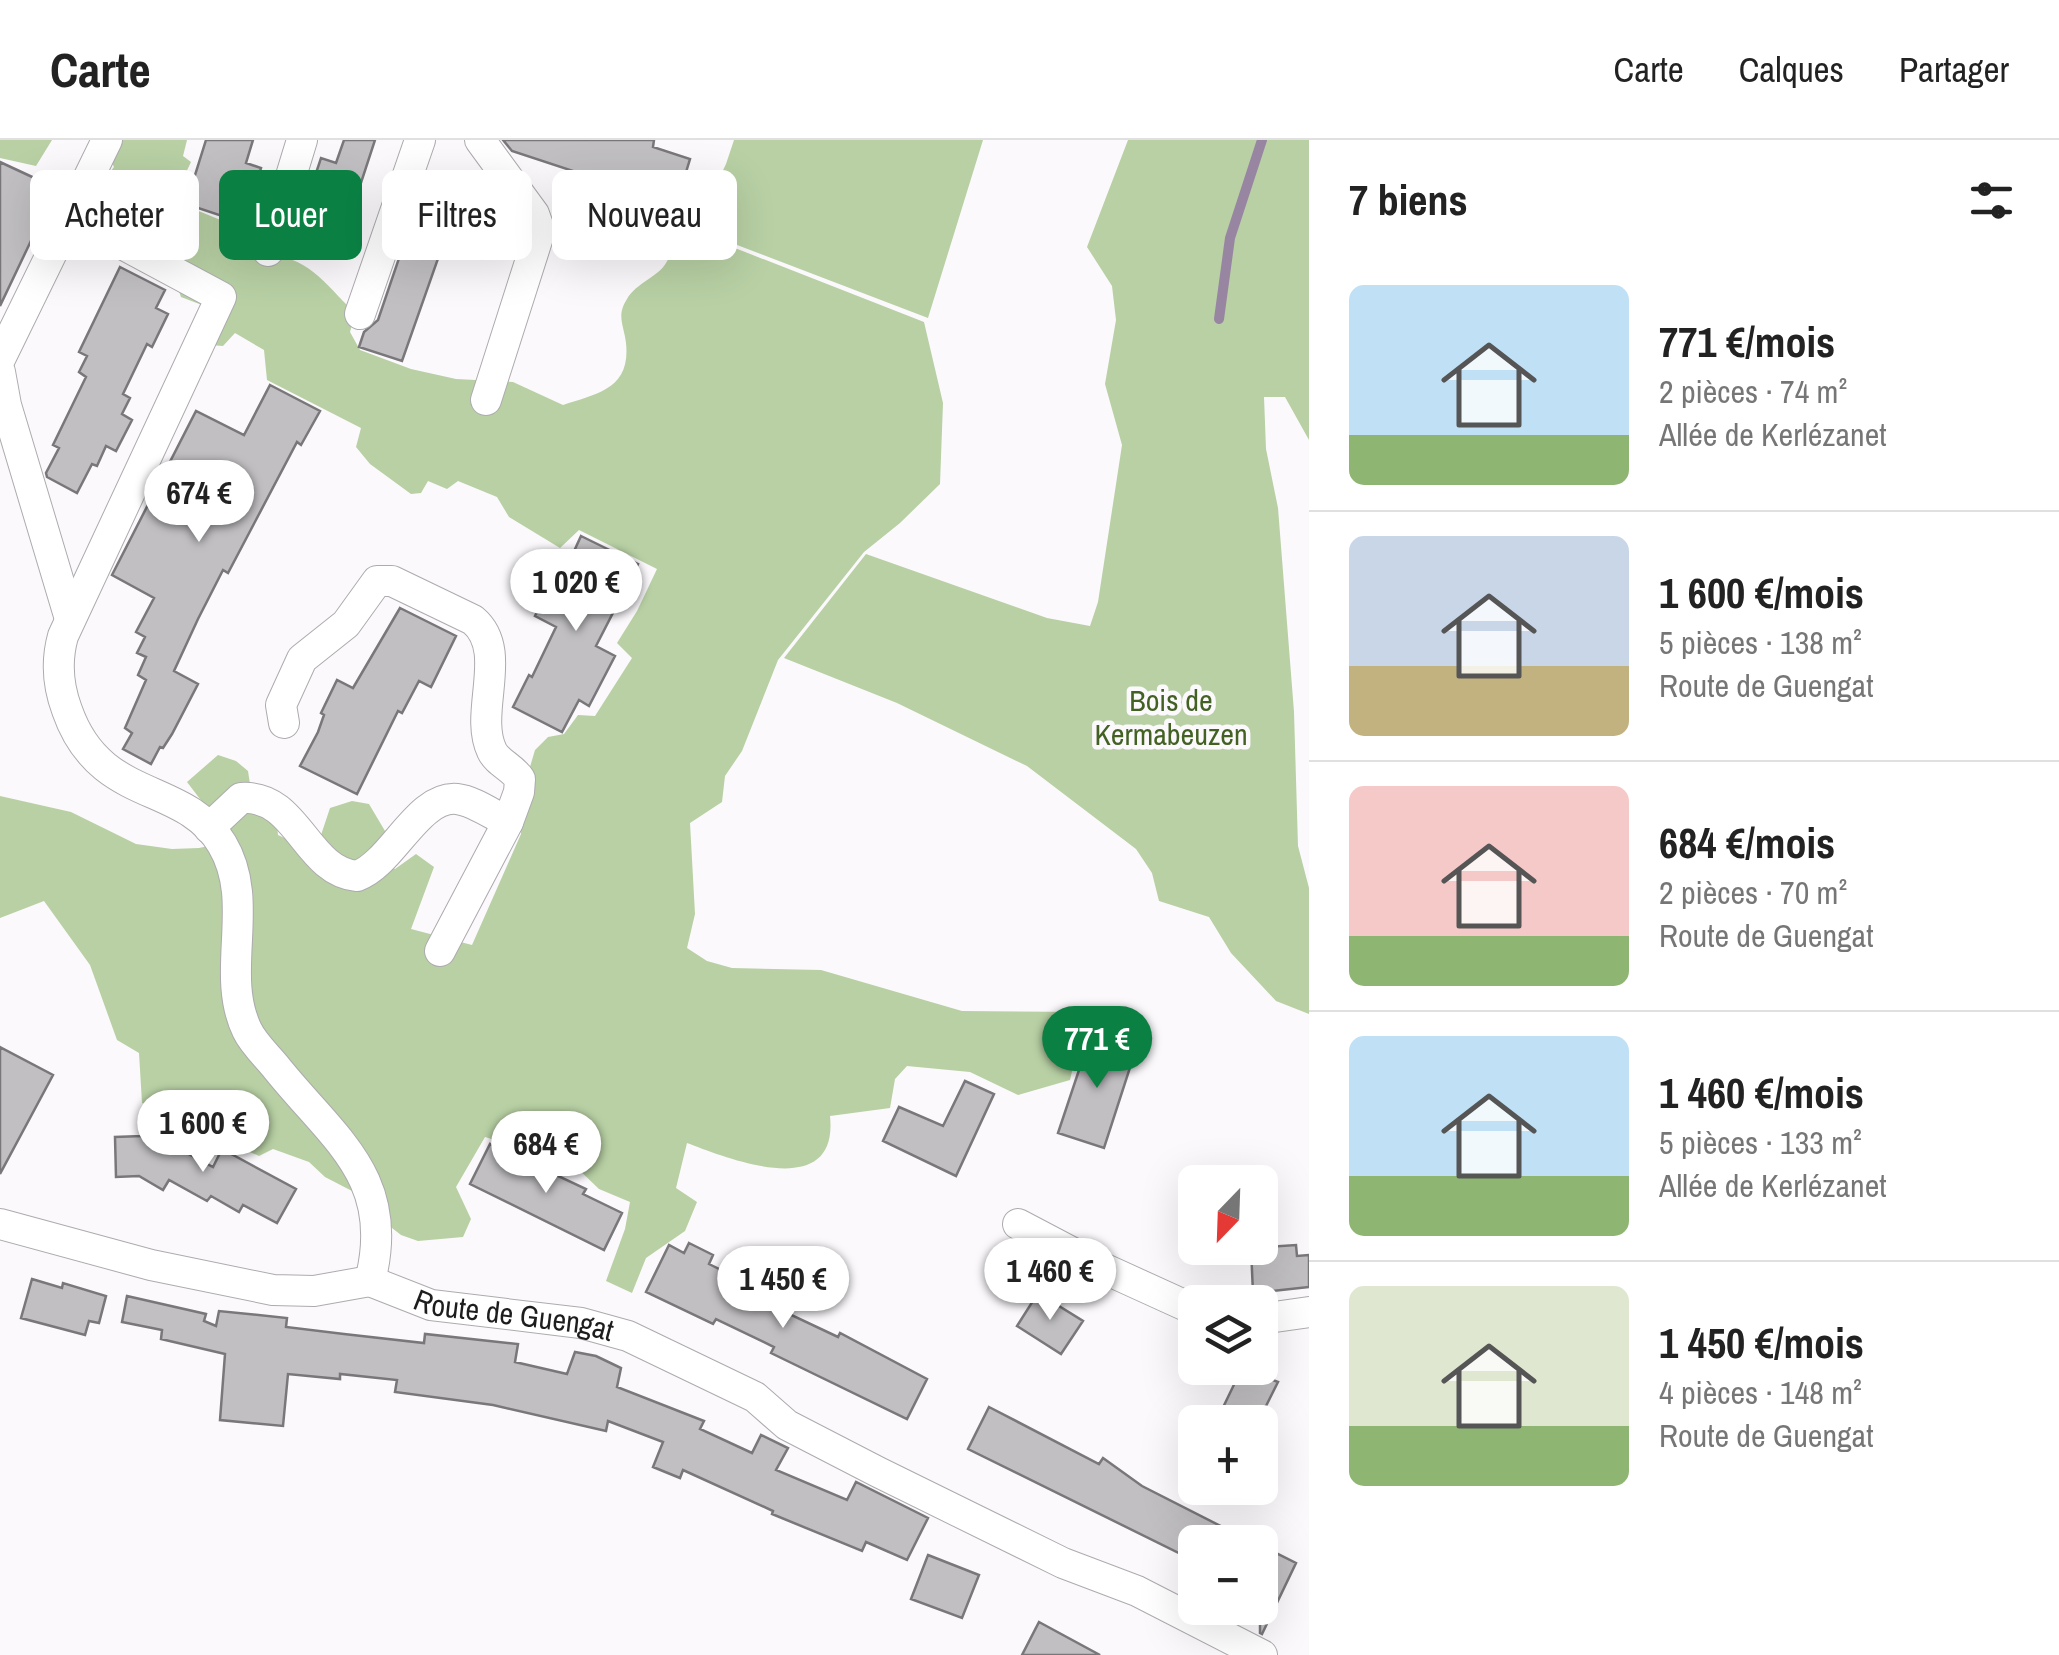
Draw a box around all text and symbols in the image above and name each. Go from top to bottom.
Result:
text: Carte [50,37,151,102]
text: Carte [1613,46,1684,93]
text: Calques [1739,46,1844,93]
text: Partager [1899,46,2009,93]
chip: Acheter [30,170,199,260]
chip: Louer [219,170,362,260]
chip: Filtres [382,170,532,260]
chip: Nouveau [552,170,737,260]
text: 7 biens [1349,172,1468,228]
icon: filters [1964,173,2019,228]
text: 771 €/mois [1659,314,1835,370]
icon: home [1429,325,1549,445]
text: 2 pièces · 74 m² [1659,370,1847,413]
text: Allée de Kerlézanet [1659,413,1887,456]
pin: 674 € [129,460,269,545]
text: 674 € [166,471,232,514]
pin: 1 020 € [484,549,668,634]
text: 1 020 € [532,560,620,603]
text: 1 600 €/mois [1659,565,1864,621]
icon: home [1429,576,1549,696]
text: 5 pièces · 138 m² [1659,621,1862,664]
text: Route de Guengat [1659,664,1873,707]
park label: Bois de Kermabeuzen [1094,680,1248,754]
text: 684 €/mois [1659,815,1835,871]
icon: home [1429,826,1549,946]
text: 2 pièces · 70 m² [1659,871,1847,914]
text: Route de Guengat [1659,914,1873,957]
pin: 771 € [1027,1006,1167,1091]
text: 771 € [1064,1017,1130,1060]
text: 1 460 €/mois [1659,1065,1864,1121]
icon: home [1429,1076,1549,1196]
pin: 1 600 € [111,1090,295,1175]
text: 1 600 € [159,1101,247,1144]
pin: 684 € [476,1111,616,1196]
text: 5 pièces · 133 m² [1659,1121,1862,1164]
text: 684 € [513,1122,579,1165]
text: Allée de Kerlézanet [1659,1164,1887,1207]
north arrow [1178,1165,1278,1265]
map controls [1178,1165,1278,1625]
pin: 1 460 € [958,1238,1142,1323]
pin: 1 450 € [691,1246,875,1331]
text: 1 460 € [1006,1249,1094,1292]
text: 1 450 € [739,1257,827,1300]
street label: Route de Guengat [408,1279,619,1350]
button: layers [1178,1285,1278,1385]
text: 1 450 €/mois [1659,1315,1864,1371]
icon: home [1429,1326,1549,1446]
text: 4 pièces · 148 m² [1659,1371,1862,1414]
button: + [1178,1405,1278,1505]
text: Route de Guengat [1659,1414,1873,1457]
button: − [1178,1525,1278,1625]

